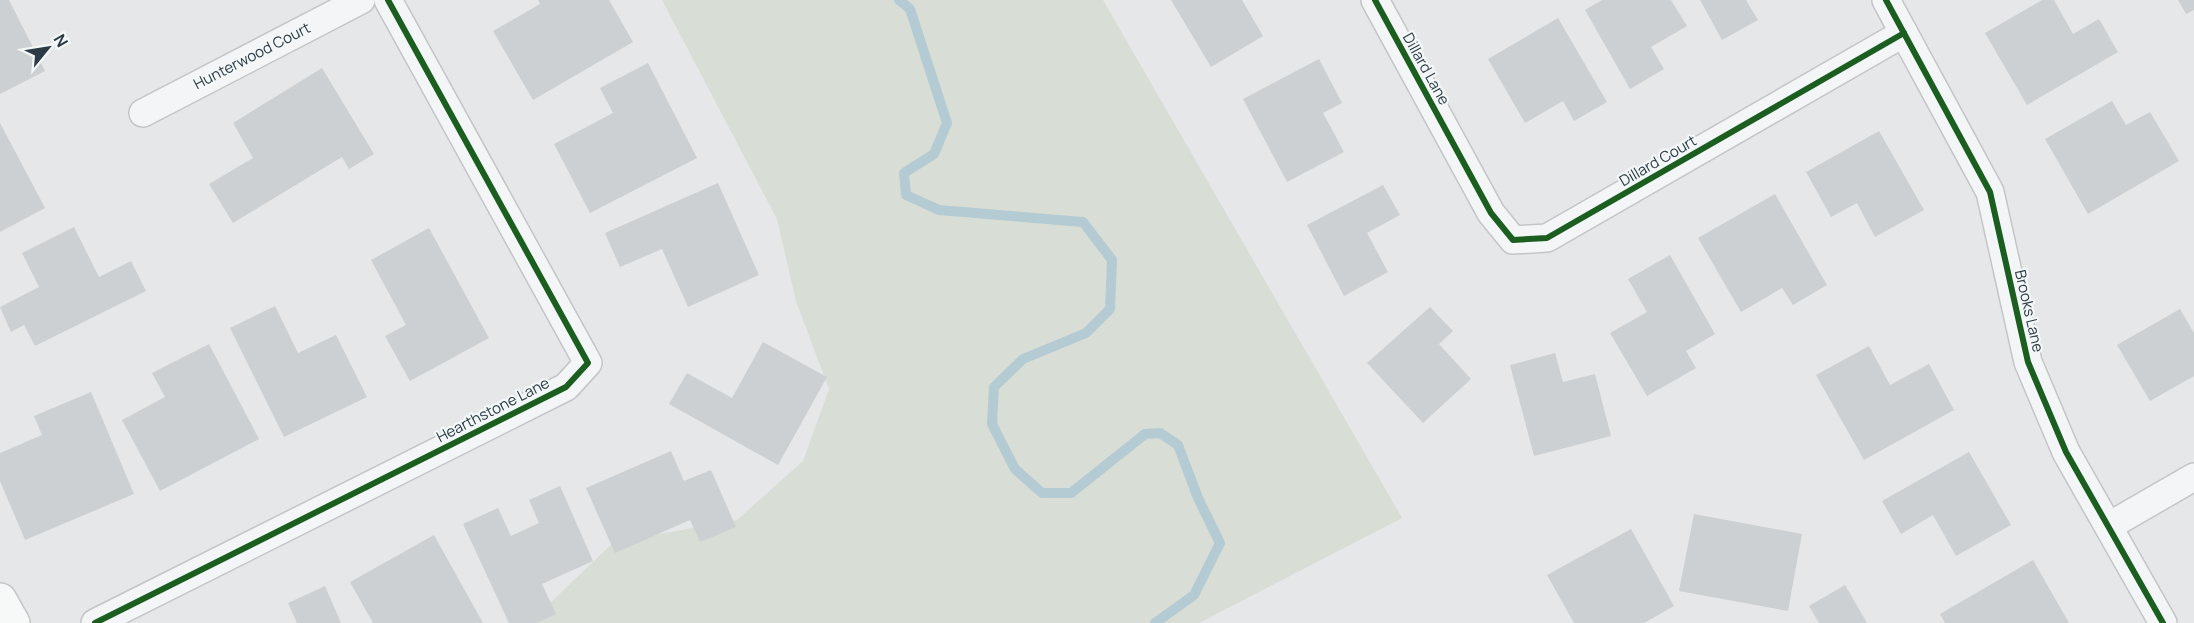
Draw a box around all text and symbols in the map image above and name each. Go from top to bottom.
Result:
street label: Hunterwood Court [190,17,314,94]
north arrow [18,18,78,78]
street label: Dillard Lane [1398,29,1455,109]
text: N [49,30,73,51]
street label: Dillard Court [1615,130,1700,191]
street label: Brooks Lane [2010,268,2049,354]
street label: Hearthstone Lane [433,372,553,447]

